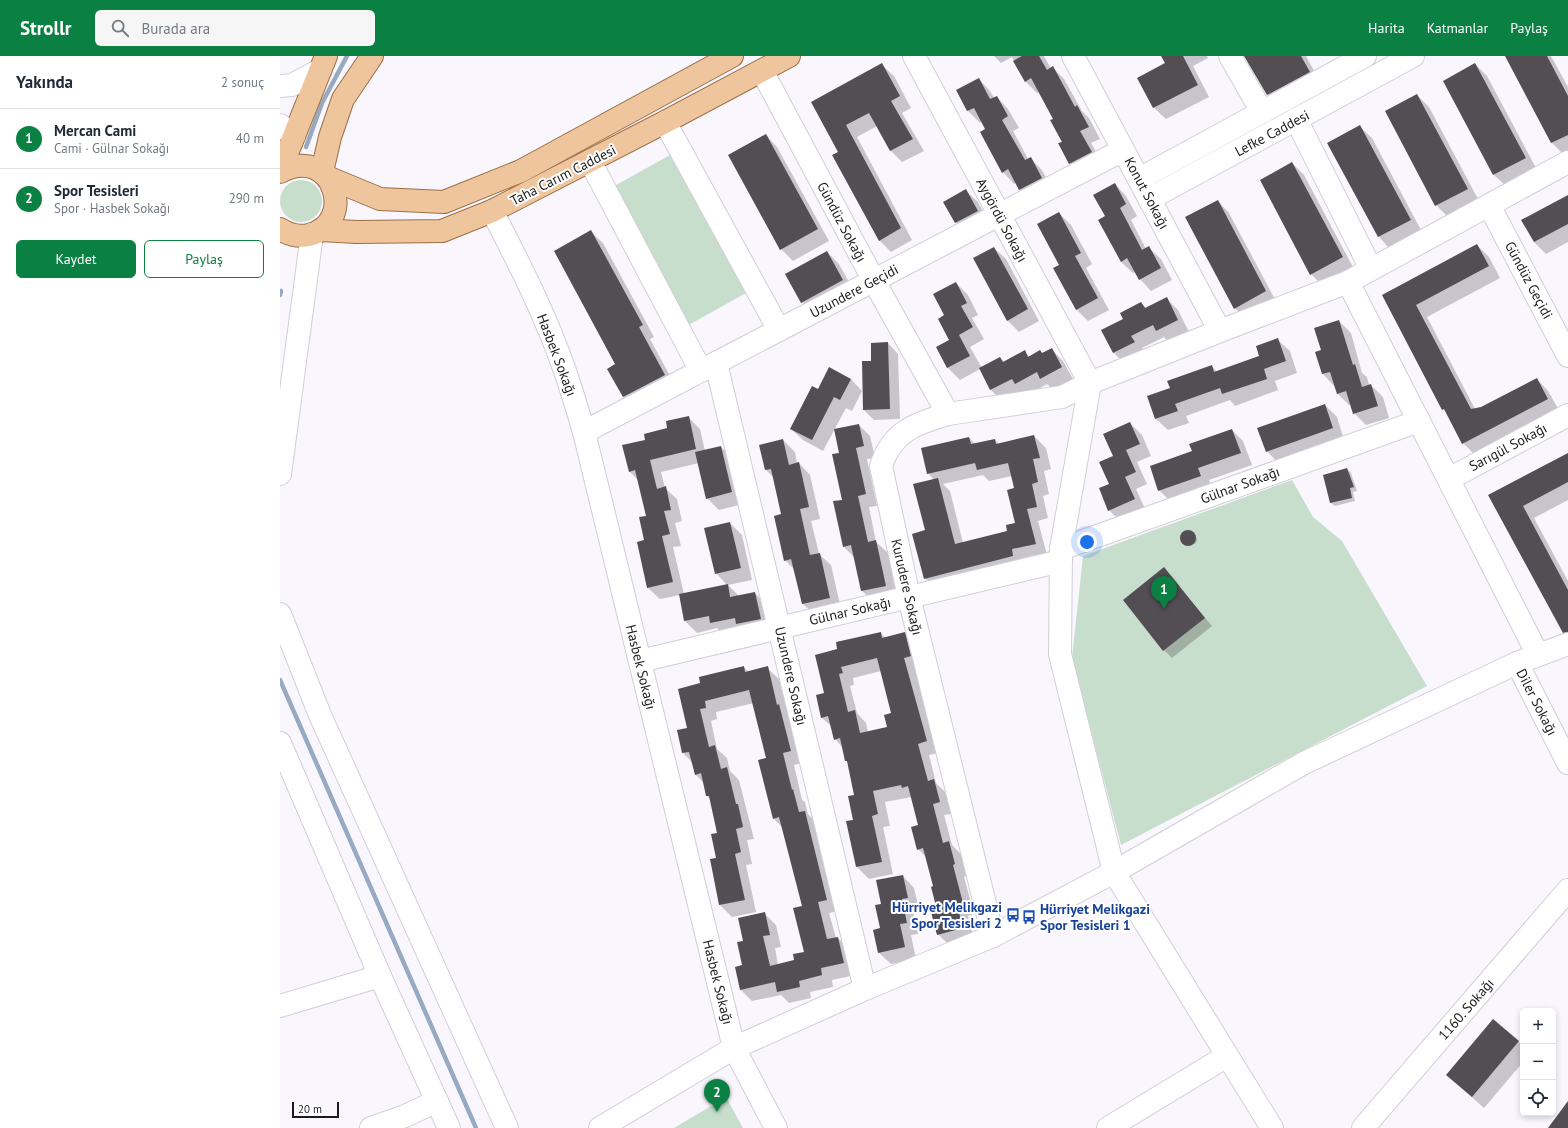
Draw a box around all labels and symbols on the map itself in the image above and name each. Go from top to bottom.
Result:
street label: Lefke Caddesi [1232,106,1312,160]
street label: Taha Carım Caddesi [507,141,619,209]
street label: Konut Sokağı [1121,154,1173,232]
street label: Aygördü Sokağı [972,175,1032,265]
street label: Gündüz Sokağı [813,179,871,265]
street label: Gündüz Geçidi [1501,238,1557,322]
street label: Uzundere Geçidi [807,260,901,322]
street label: Hasbek Sokağı [533,311,581,399]
street label: Sarıgül Sokağı [1466,419,1550,475]
street label: Gülnar Sokağı [1198,462,1282,508]
your location [1077,532,1097,552]
street label: Kurudere Sokağı [887,537,927,637]
pin: 1 [1151,576,1177,609]
street label: Gülnar Sokağı [807,593,893,629]
street label: Hasbek Sokağı [622,623,660,711]
street label: Uzundere Sokağı [771,625,811,727]
street label: Diler Sokağı [1513,666,1561,738]
place label: Hürriyet Melikgazi Spor Tesisleri 2 [892,898,1002,932]
place label: Hürriyet Melikgazi Spor Tesisleri 1 [1040,900,1150,934]
bus stop icon: Hürriyet Melikgazi Spor Tesisleri 2 [1005,907,1021,923]
bus stop icon: Hürriyet Melikgazi Spor Tesisleri 1 [1021,909,1037,925]
street label: Hasbek Sokağı [699,938,737,1026]
street label: 1160. Sokağı [1434,974,1498,1044]
pin: 2 [704,1079,730,1112]
scale bar [292,1100,339,1119]

